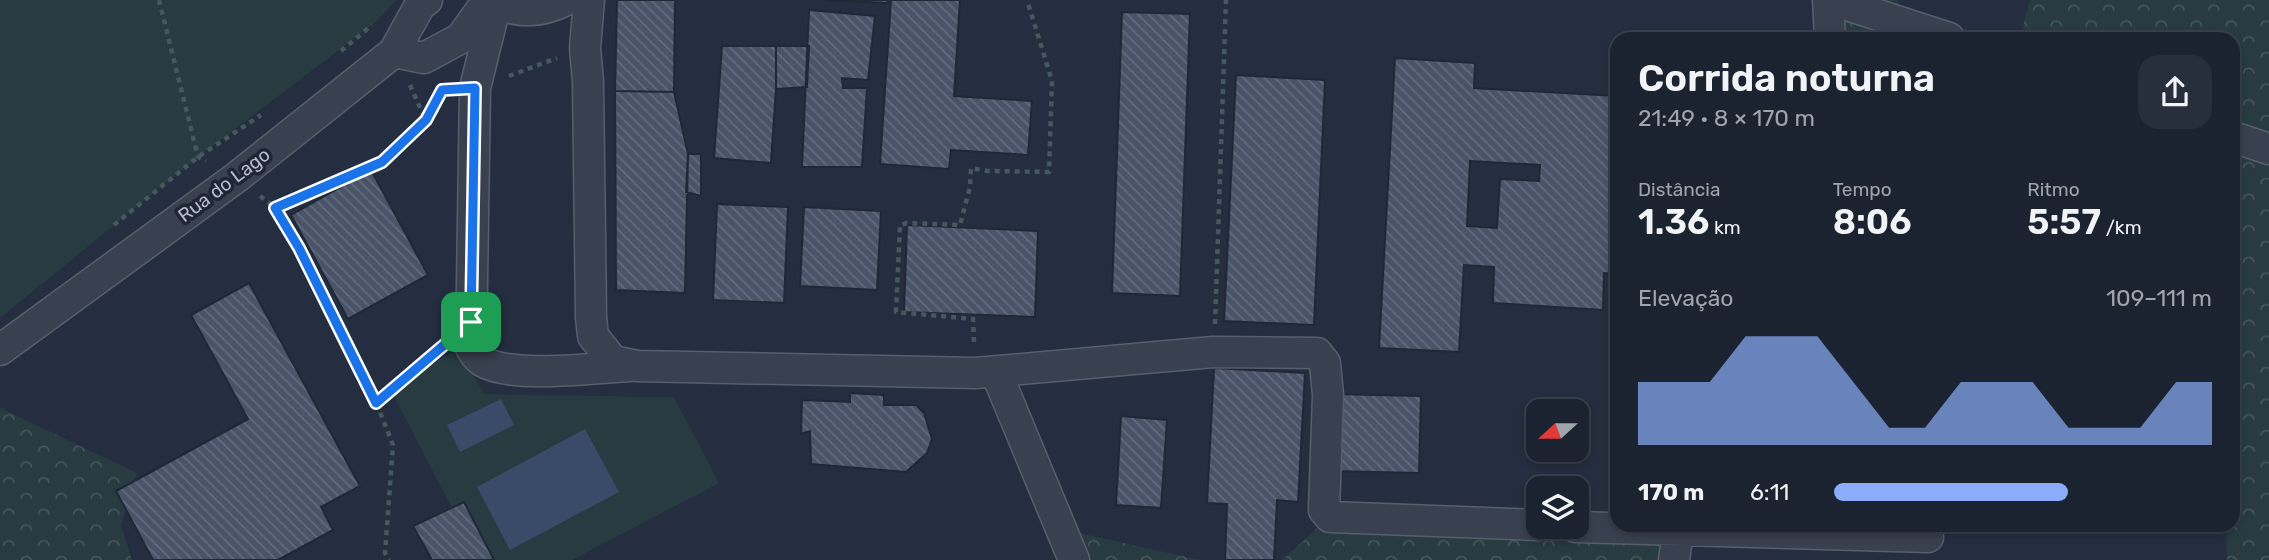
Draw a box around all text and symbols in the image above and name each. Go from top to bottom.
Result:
text: Corrida noturna [1638,55,1935,101]
button: share [2138,55,2212,129]
text: 21:49 · 8 × 170 m [1638,104,1815,132]
street label: Rua do Lago [173,143,275,227]
text: Distância [1638,178,1720,201]
text: Tempo [1833,178,1892,201]
text: Ritmo [2027,178,2080,201]
text: 1.36 [1638,201,1709,243]
text: 8:06 [1833,201,1912,243]
text: 5:57 [2027,201,2101,243]
text: km [1709,216,1741,239]
text: /km [2101,216,2142,239]
text: Elevação [1638,284,1734,312]
text: 109–111 m [2106,284,2212,312]
pin [441,292,501,352]
icon: arrive [452,303,490,341]
north arrow [1526,399,1589,462]
map controls [1526,399,1589,539]
button: layers [1526,476,1589,539]
text: 170 m [1638,478,1704,506]
text: 6:11 [1750,478,1789,506]

